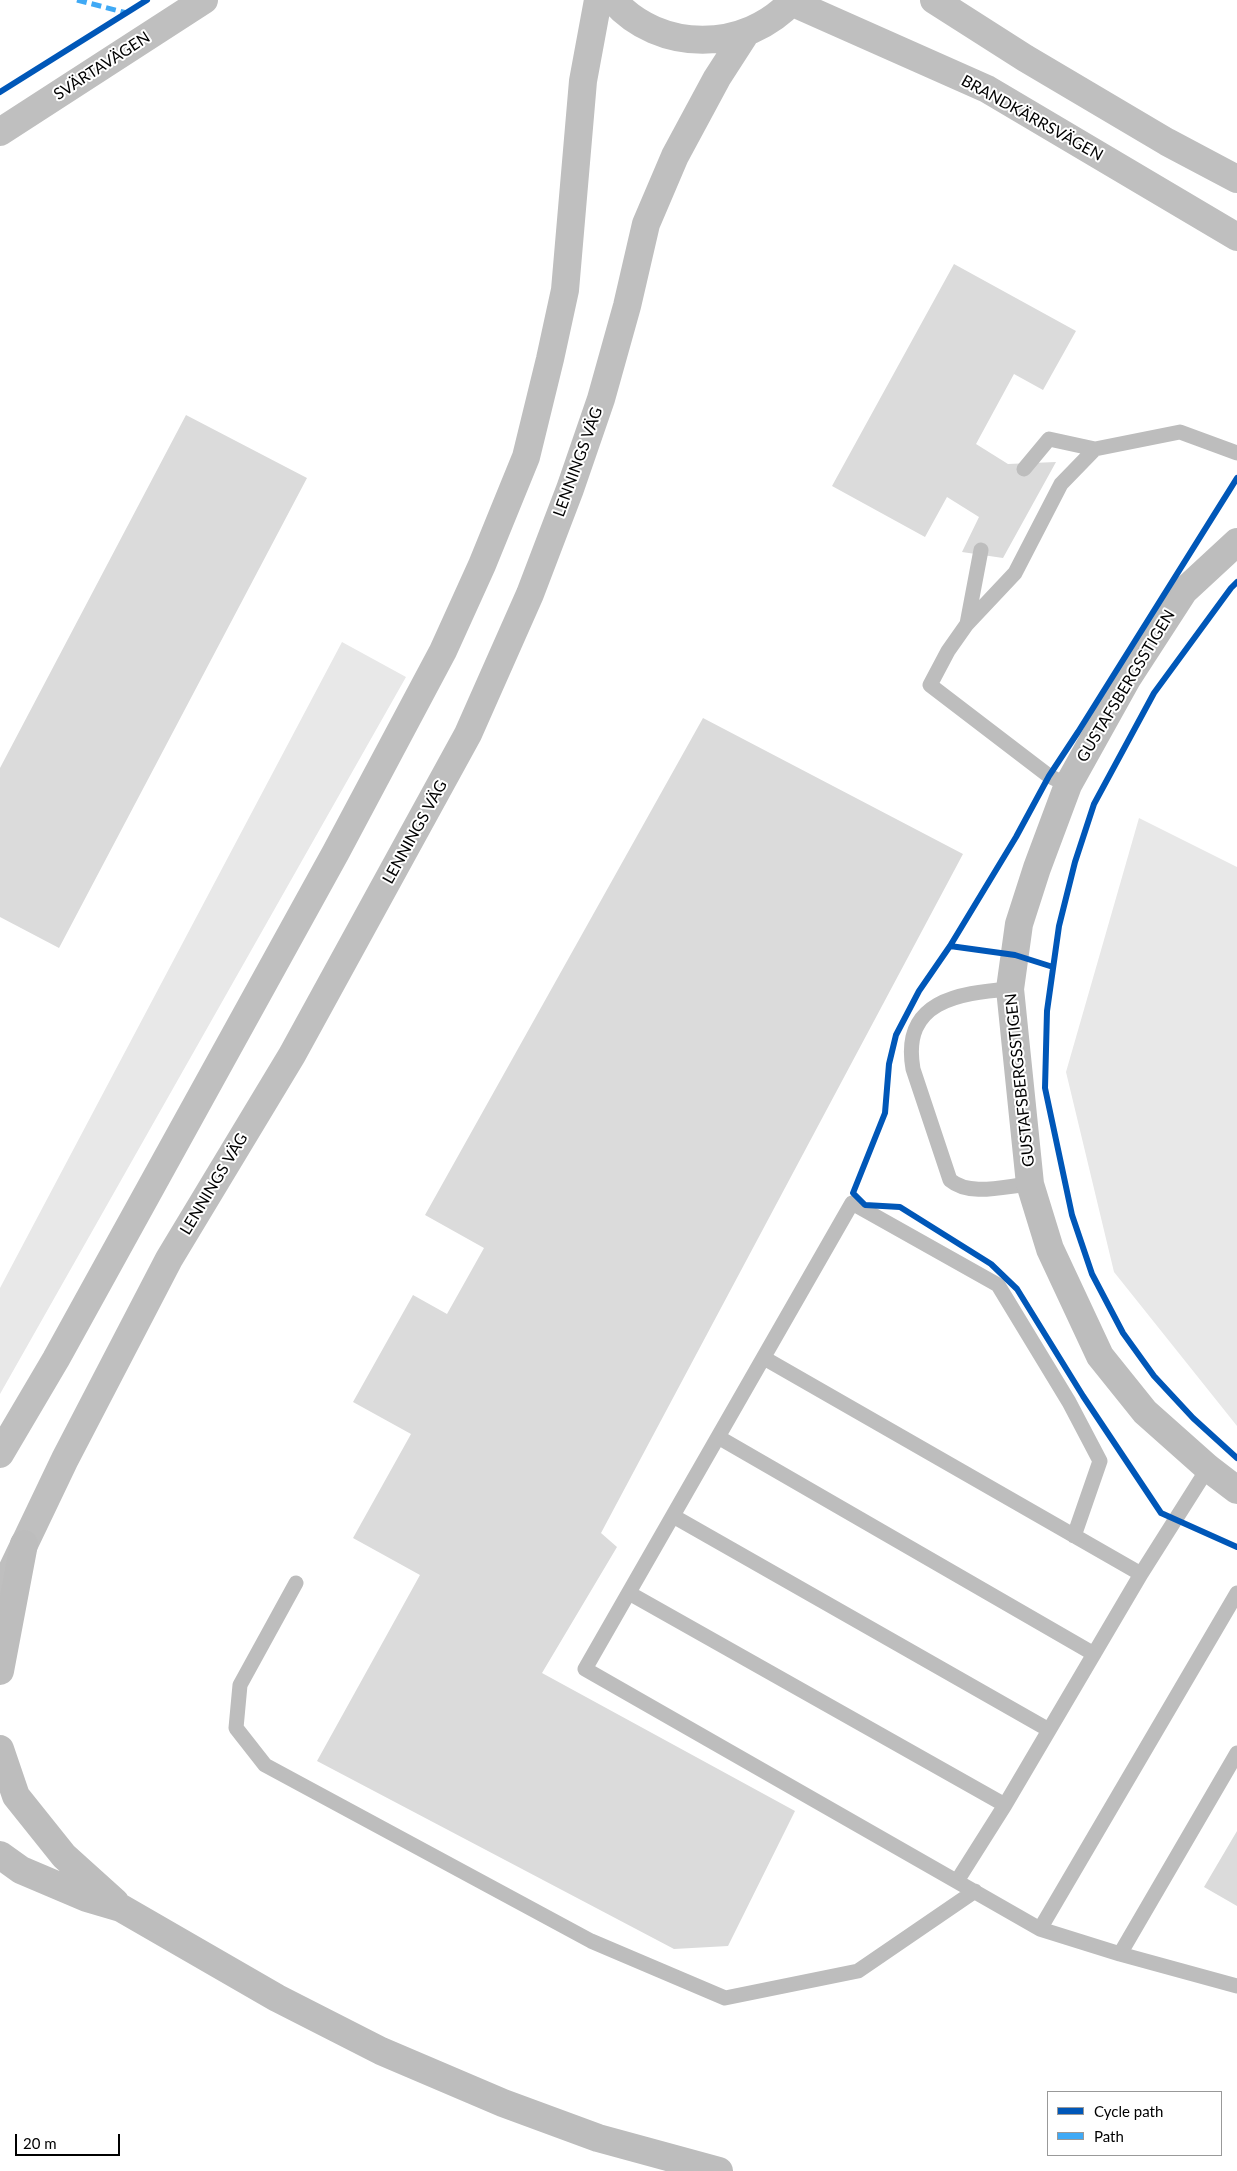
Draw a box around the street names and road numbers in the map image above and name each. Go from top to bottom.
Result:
street label: SVÄRTAVÄGEN [50,28,154,104]
street label: BRANDKÄRRSVÄGEN [958,71,1106,165]
street label: LENNINGS VÄG [549,405,607,519]
street label: GUSTAFSBERGSSTIGEN [1073,606,1179,766]
street label: LENNINGS VÄG [379,777,451,887]
street label: GUSTAFSBERGSSTIGEN [1001,992,1039,1168]
street label: LENNINGS VÄG [176,1130,252,1238]

